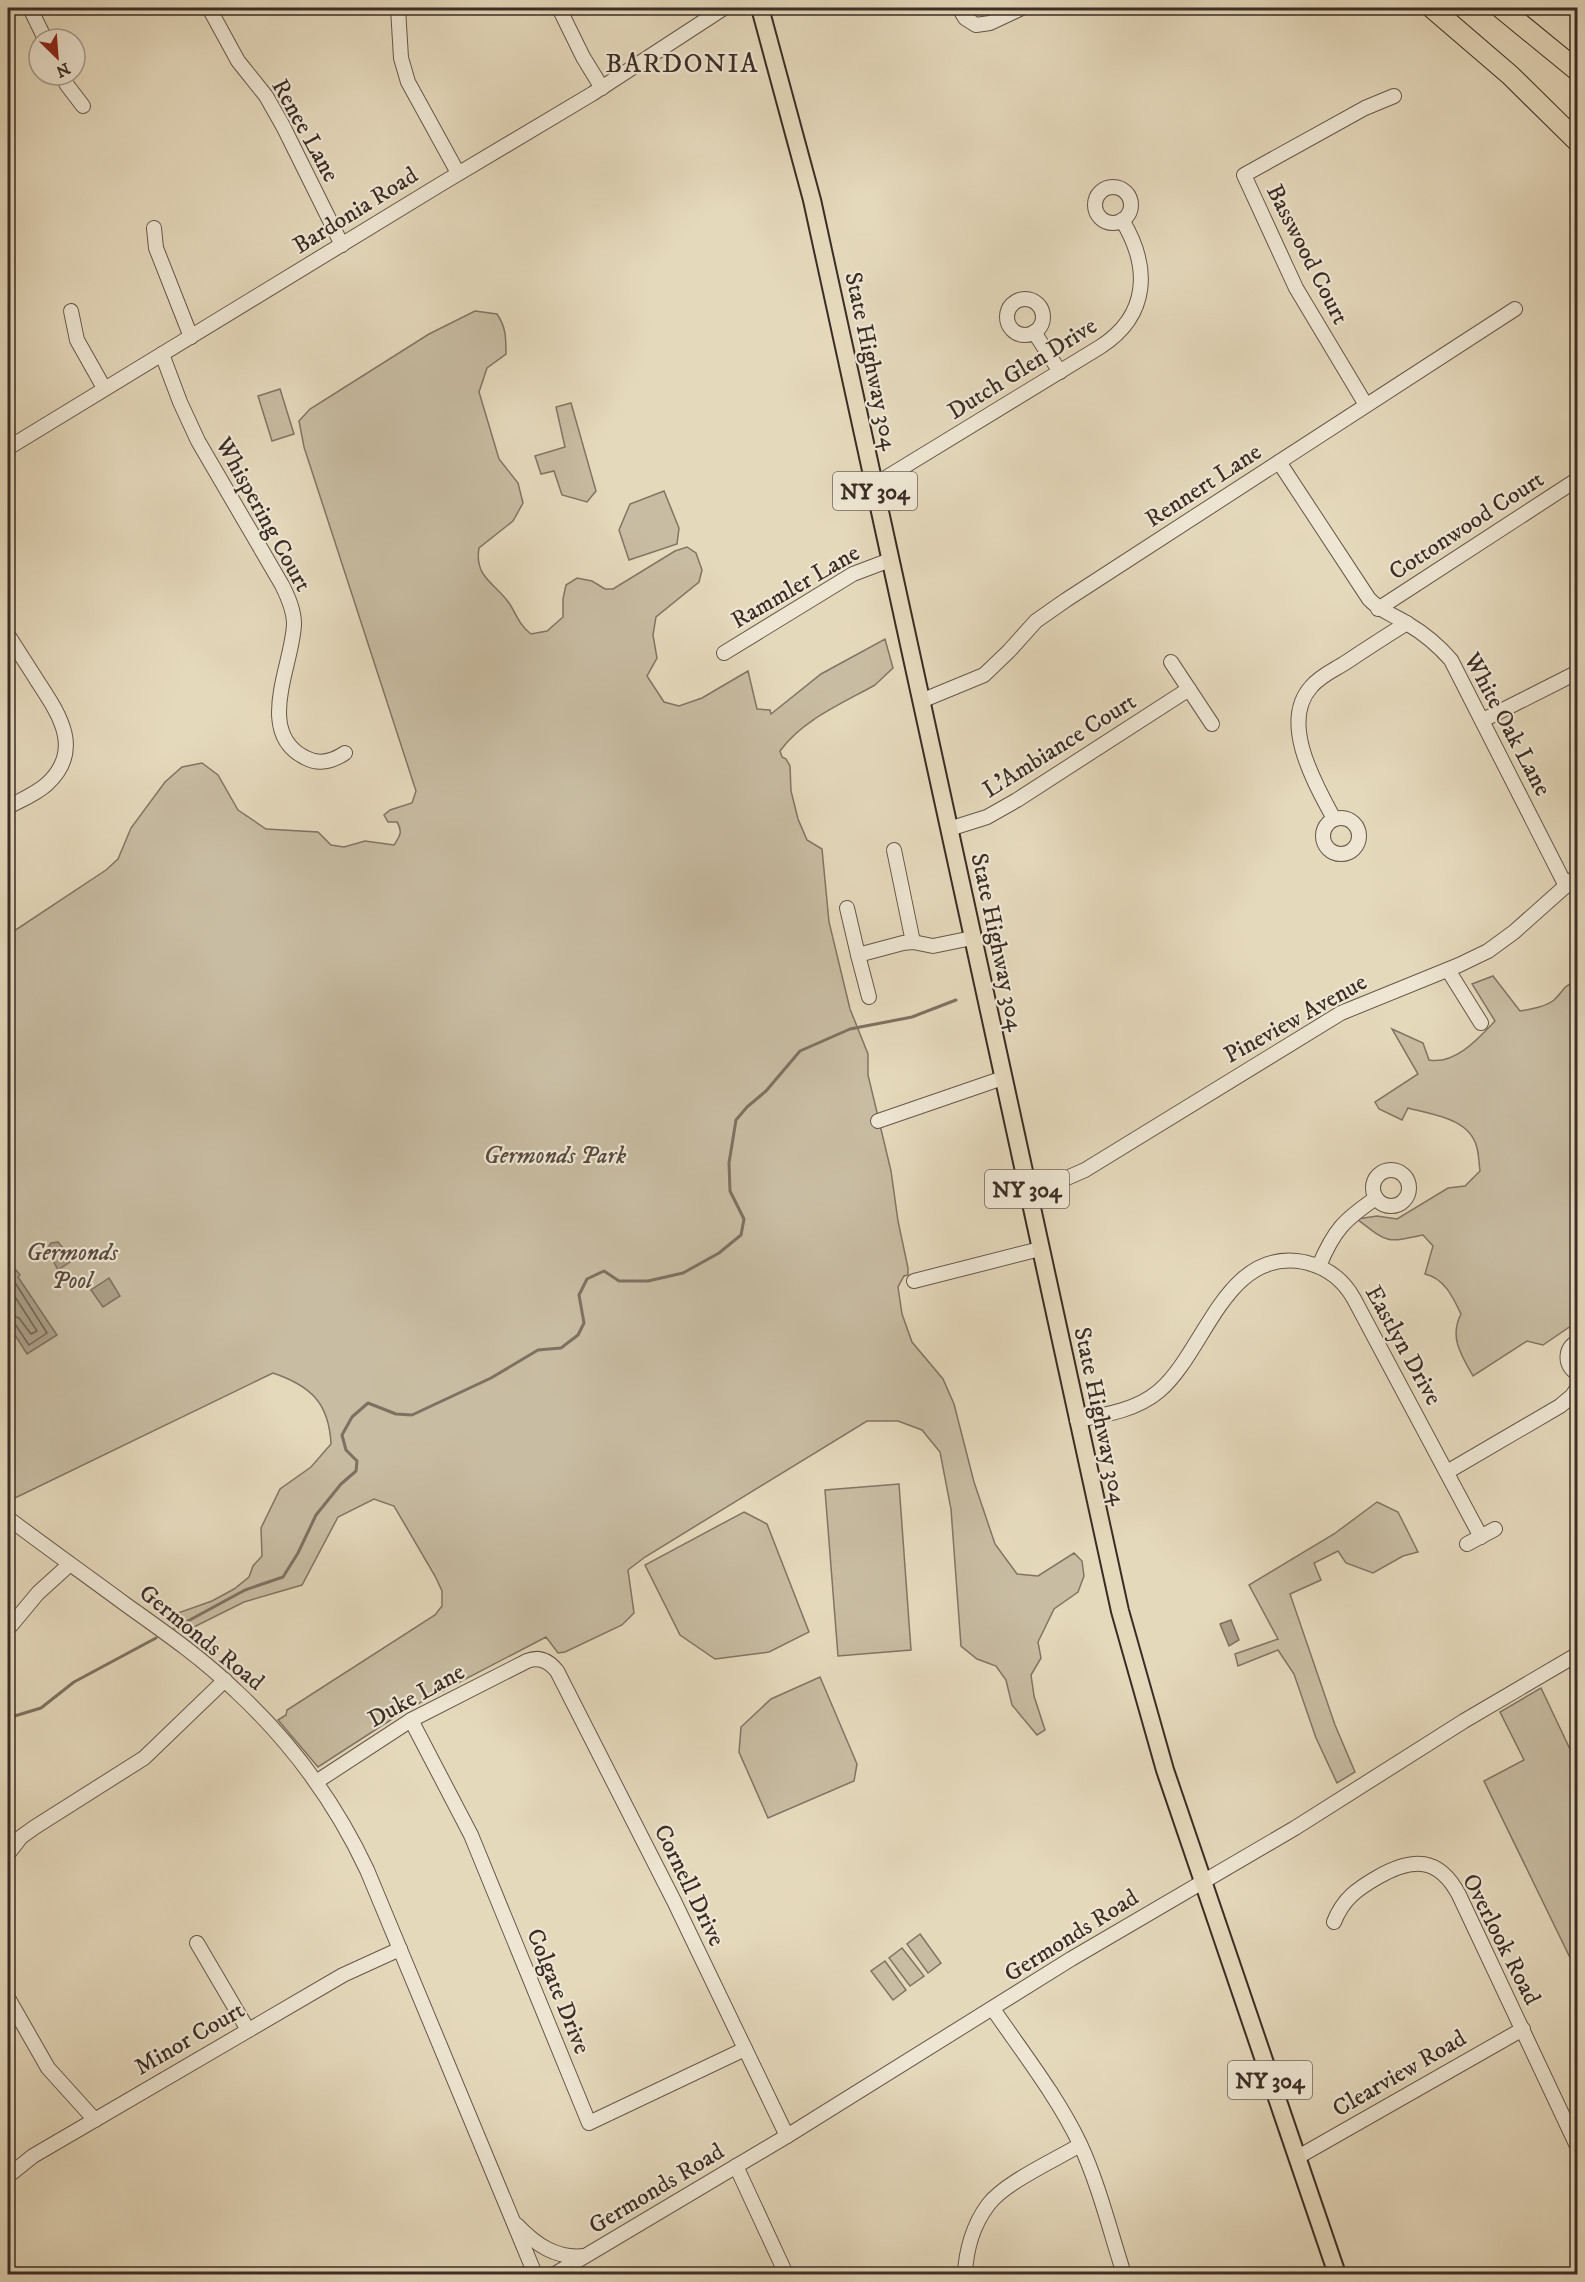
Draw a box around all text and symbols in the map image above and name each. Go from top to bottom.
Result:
north arrow [27,27,87,87]
district label: BARDONIA [605,47,759,81]
text: N [53,58,73,82]
street label: Renee Lane [265,74,346,187]
street label: Bardonia Road [288,161,424,261]
street label: Basswood Court [1259,179,1355,330]
street label: State Highway 304 [838,269,905,454]
street label: Dutch Glen Drive [942,311,1103,427]
street label: Whispering Court [208,431,318,597]
street label: Rennert Lane [1140,437,1267,534]
street label: Cottonwood Court [1383,464,1550,587]
road number: NY 304 [833,472,917,510]
street label: Rammler Lane [726,538,865,636]
street label: White Oak Lane [1456,647,1558,801]
street label: L'Ambiance Court [977,687,1142,805]
street label: State Highway 304 [964,850,1031,1035]
street label: Pineview Avenue [1219,967,1372,1071]
park label: Germonds Park [484,1141,626,1171]
road number: NY 304 [985,1170,1069,1208]
park label: Germonds Pool [26,1238,118,1296]
street label: Eastlyn Drive [1358,1280,1448,1411]
street label: State Highway 304 [1067,1324,1134,1509]
street label: Germonds Road [133,1578,270,1697]
street label: Duke Lane [363,1657,470,1735]
street label: Cornell Drive [647,1820,732,1951]
street label: Overlook Road [1455,1869,1547,2010]
street label: Germonds Road [999,1883,1144,1989]
street label: Colgate Drive [519,1924,597,2059]
street label: Minor Court [129,1995,250,2082]
street label: Clearview Road [1327,2024,1472,2124]
road number: NY 304 [1228,2061,1312,2099]
street label: Germonds Road [583,2137,730,2241]

